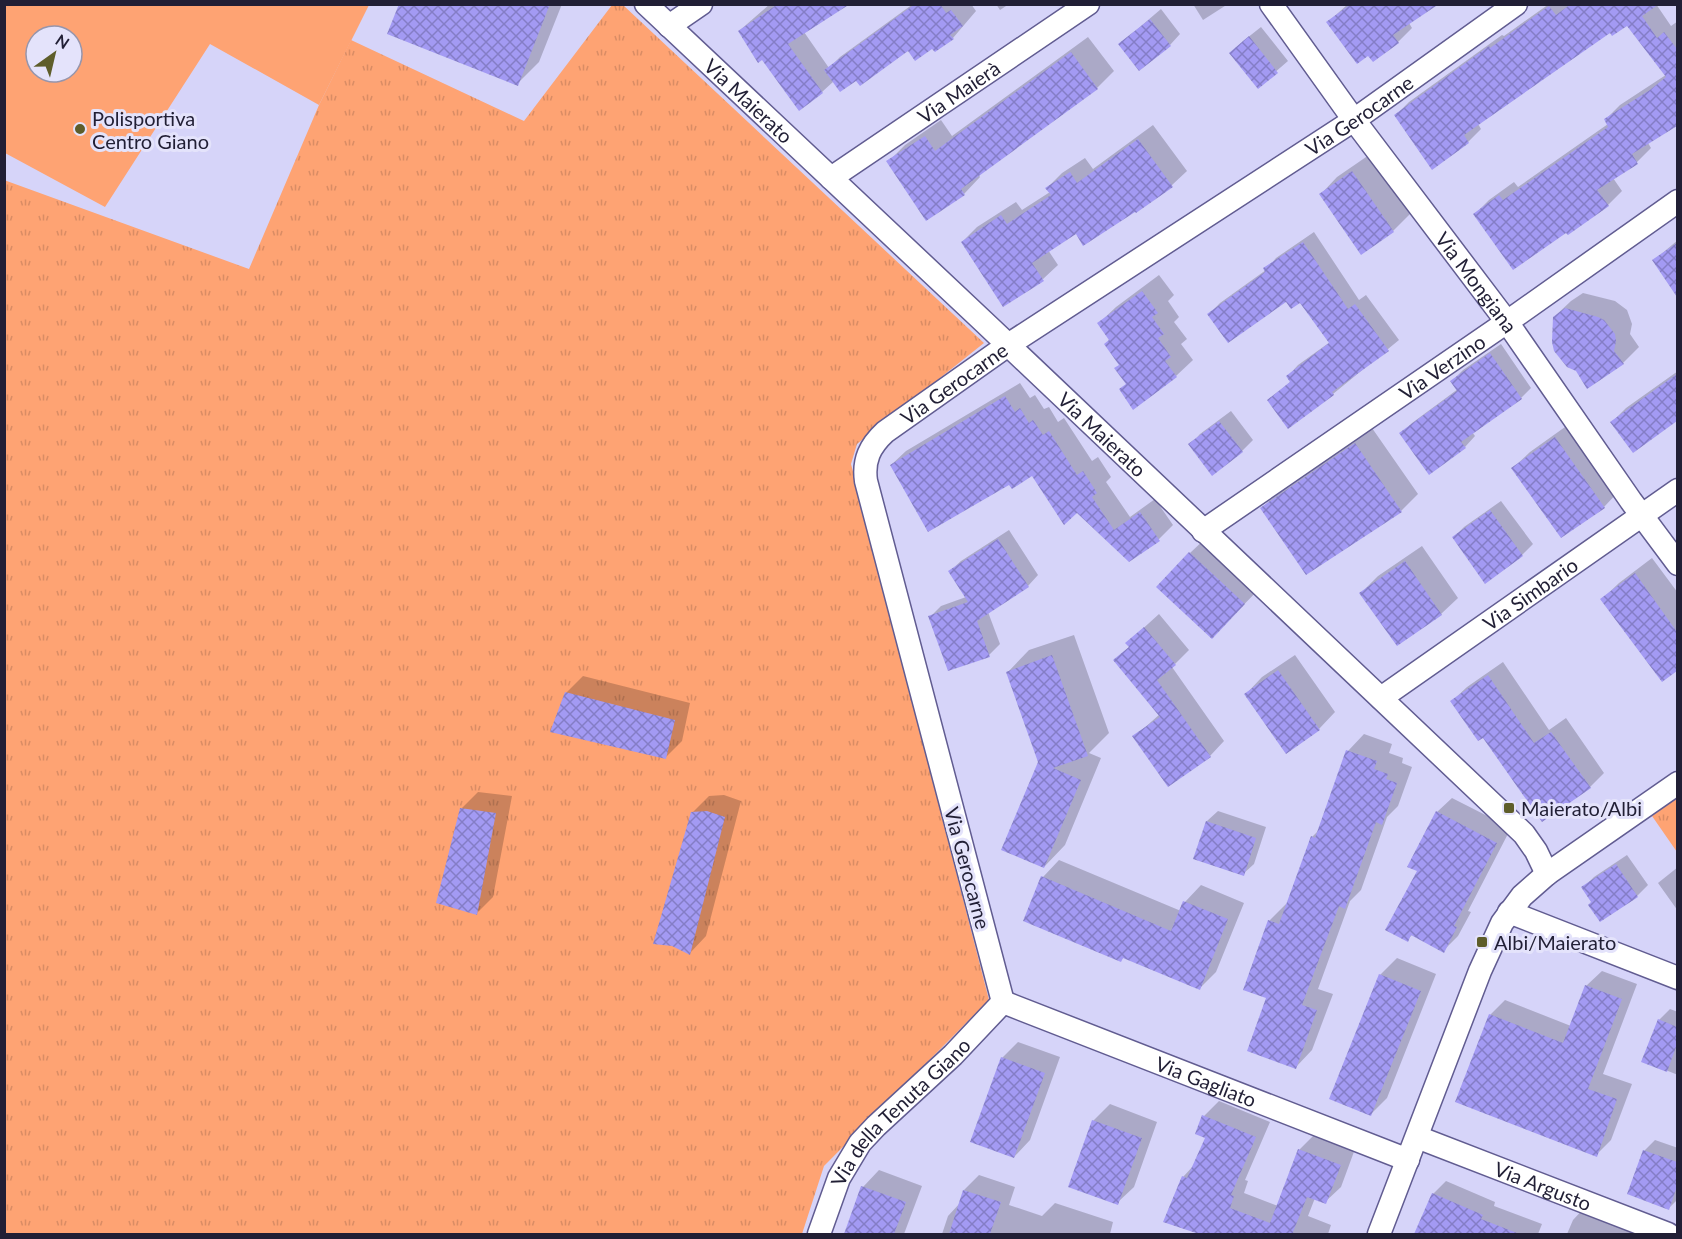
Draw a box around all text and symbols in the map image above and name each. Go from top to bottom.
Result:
north arrow [24,24,84,84]
text: N [52,30,73,52]
street label: Via Maierato [700,53,798,148]
street label: Via Maierà [913,55,1004,128]
street label: Via Gerocarne [1301,70,1417,160]
place label: Polisportiva Centro Giano [92,106,209,153]
marker: Polisportiva Centro Giano [73,122,87,136]
street label: Via Mongiana [1431,227,1523,337]
street label: Via Verzino [1394,329,1490,405]
street label: Via Gerocarne [896,337,1012,429]
street label: Via Maierato [1053,387,1151,481]
street label: Via Simbario [1478,552,1582,635]
place label: Maierato/Albi [1521,796,1642,820]
marker: Maierato/Albi [1502,801,1516,815]
street label: Via Gerocarne [940,804,996,932]
place label: Albi/Maierato [1494,930,1616,954]
marker: Albi/Maierato [1475,935,1489,949]
street label: Via della Tenuta Giano [825,1033,975,1189]
street label: Via Gagliato [1152,1051,1260,1112]
street label: Via Argusto [1491,1156,1595,1215]

